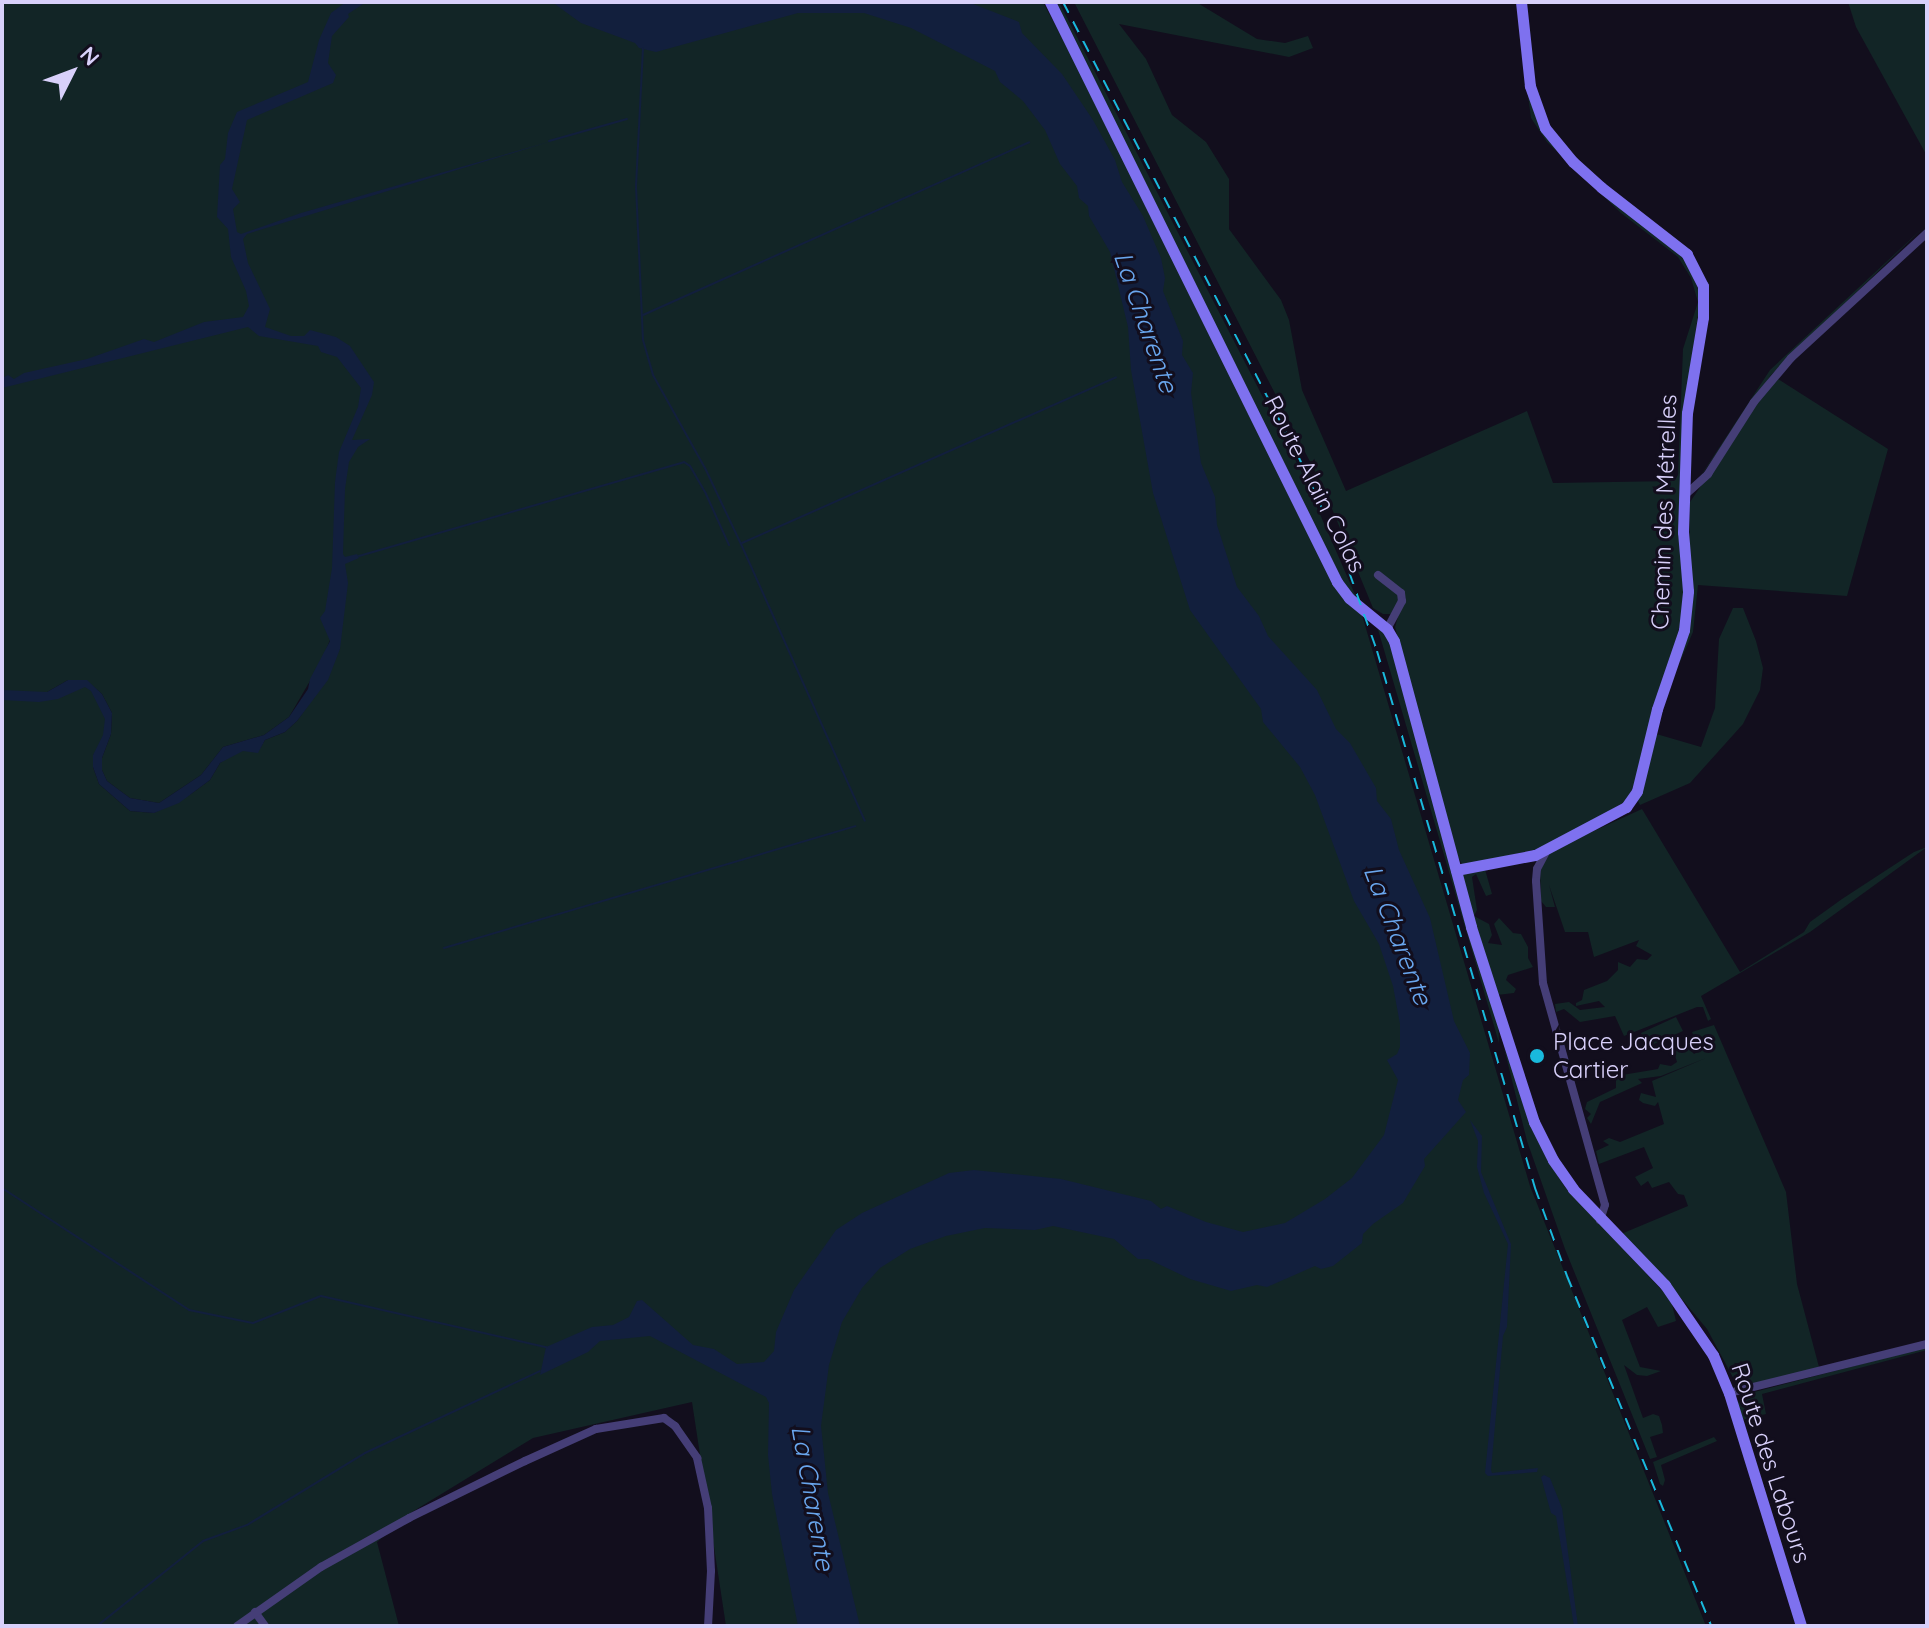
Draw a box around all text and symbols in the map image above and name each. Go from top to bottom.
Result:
north arrow [32,32,112,112]
text: N [74,41,106,71]
water label: La Charente [1107,248,1185,396]
street label: Route Alain Colas [1258,391,1372,577]
street label: Chemin des Métrelles [1645,394,1683,630]
water label: La Charente [1357,861,1439,1009]
place label: Place Jacques Cartier [1553,1028,1714,1084]
marker: Place Jacques Cartier [1528,1047,1546,1065]
street label: Route des Labours [1725,1359,1817,1567]
water label: La Charente [785,1423,841,1573]

